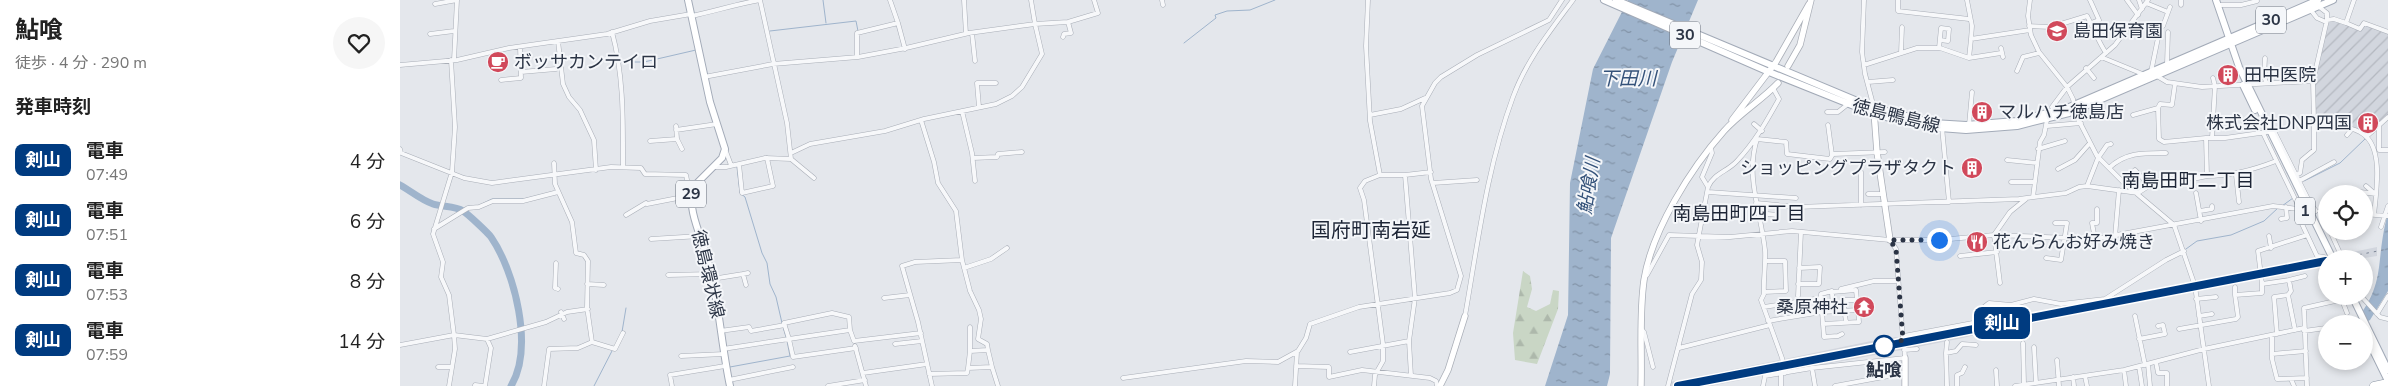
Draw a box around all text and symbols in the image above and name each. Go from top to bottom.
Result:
road number: 30 [2256,6,2286,34]
text: 鮎喰 [15,14,63,46]
button: heart [333,17,385,69]
school or university icon: 島田保育園 [2045,19,2069,43]
place label: 島田保育園 [2073,19,2163,43]
road number: 30 [1670,22,1700,48]
cafe icon: ボッサカンテイロ [486,50,510,74]
place label: ボッサカンテイロ [514,50,658,74]
text: 徒歩 · 4 分 · 290 m [15,52,147,74]
building icon: 田中医院 [2216,63,2240,87]
place label: 田中医院 [2244,63,2316,87]
water label: 下田川 [1599,66,1658,92]
street label: 徳島鴨島線 [1849,93,1943,139]
text: 発車時刻 [15,94,91,120]
building icon: マルハチ徳島店 [1970,100,1994,124]
place label: マルハチ徳島店 [1998,100,2124,124]
place label: 株式会社DNP四国 [2206,111,2352,135]
building icon: 株式会社DNP四国 [2356,111,2380,135]
text: 電車 [86,138,124,164]
text: 剣山 [25,148,61,172]
text: 4 分 [350,149,385,175]
water label: 鮎喰川 [1572,154,1607,216]
place label: ショッピングプラザタクト [1740,156,1956,180]
building icon: ショッピングプラザタクト [1960,156,1984,180]
text: 07:49 [86,164,128,186]
district label: 南島田町二丁目 [2121,168,2255,194]
road number: 29 [676,180,706,208]
map controls [2318,185,2373,370]
button: locate [2318,185,2373,240]
text: 電車 [86,198,124,224]
road number: 1 [2295,198,2315,225]
district label: 南島田町四丁目 [1672,201,1806,227]
text: 剣山 [25,208,61,232]
text: 6 分 [350,209,385,235]
district label: 国府町南岩延 [1311,217,1431,244]
text: 07:51 [86,224,128,246]
street label: 徳島環状線 [686,227,730,321]
your location [1927,228,1952,253]
restaurant icon: 花んらんお好み焼き [1965,230,1989,254]
place label: 花んらんお好み焼き [1993,230,2155,254]
button: + [2318,250,2373,305]
text: 電車 [86,258,124,284]
text: 剣山 [25,268,61,292]
text: 8 分 [350,269,385,295]
text: 07:53 [86,284,128,306]
place label: 桑原神社 [1776,295,1848,319]
temple icon: 桑原神社 [1852,295,1876,319]
line badge: 剣山 [1980,307,2024,339]
text: 剣山 [1984,311,2020,335]
button: − [2318,315,2373,370]
text: 電車 [86,318,124,344]
text: 剣山 [25,328,61,352]
text: 14 分 [338,329,385,355]
marker: 鮎喰 [1873,335,1895,357]
text: 07:59 [86,344,128,366]
place label: 鮎喰 [1866,358,1902,382]

